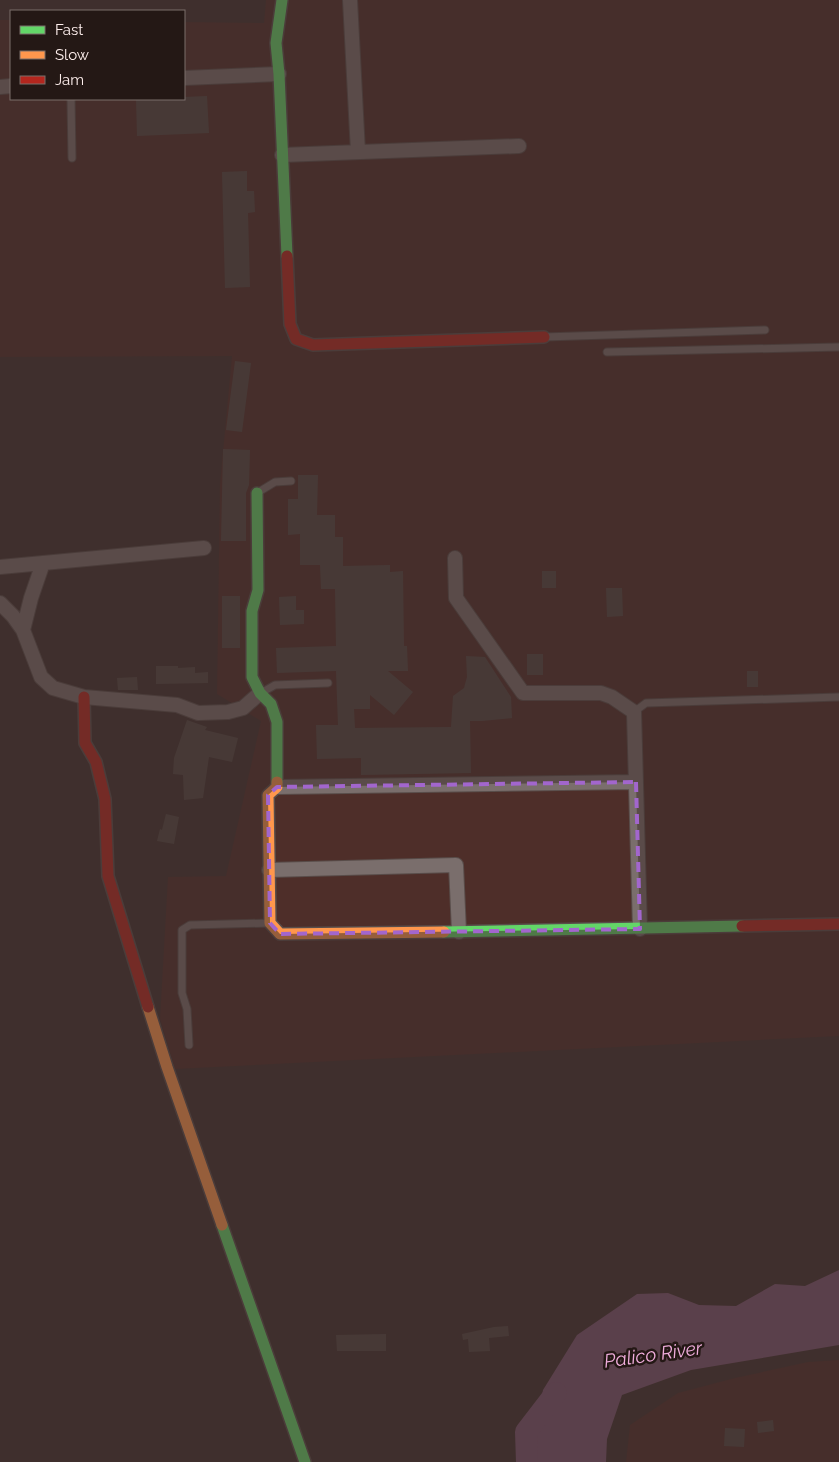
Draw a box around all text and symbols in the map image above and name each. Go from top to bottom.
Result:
legend [10,10,185,100]
text: Fast [55,21,83,39]
text: Slow [55,46,89,64]
text: Jam [55,71,84,89]
water label: Palico River [602,1336,705,1372]

